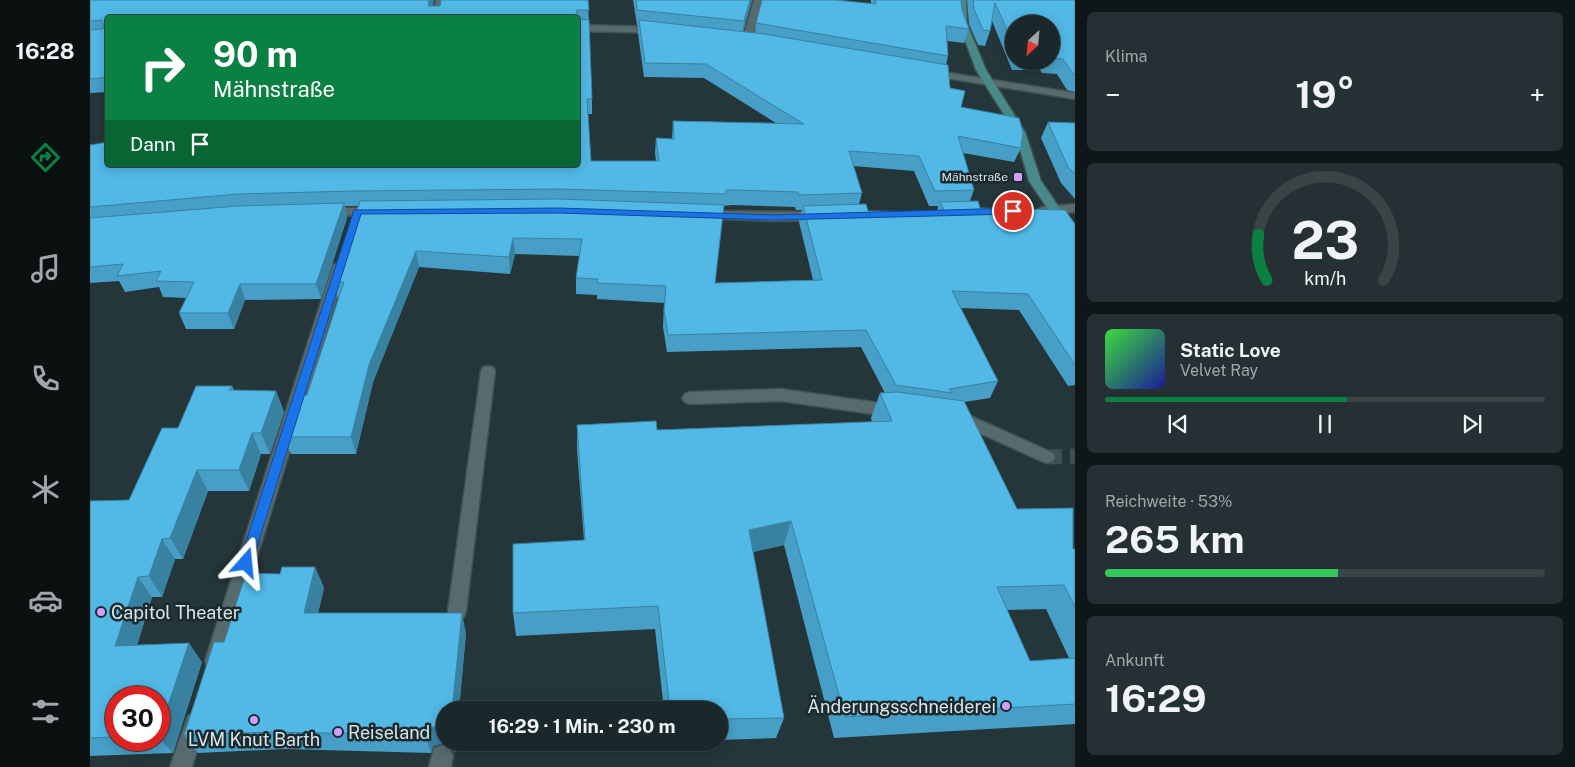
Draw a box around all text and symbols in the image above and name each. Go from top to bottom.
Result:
north arrow [1005,15,1060,70]
map controls [1005,15,1060,70]
text: 90 m [213,34,298,75]
icon: right [130,35,195,100]
text: 16:28 [15,38,75,64]
text: Klima [1105,47,1147,66]
text: 19° [1295,72,1355,117]
text: Mähnstraße [213,76,335,102]
text: − [1105,78,1121,111]
text: + [1529,78,1545,111]
icon: arrive [186,130,214,158]
text: Dann [130,133,176,155]
icon: directions [28,140,63,175]
place label: Mähnstraße [941,170,1008,184]
marker: Mähnstraße [1012,171,1024,183]
pin [992,190,1034,232]
icon: arrive [999,197,1027,225]
text: 23 [1291,210,1359,271]
icon: music [28,251,63,286]
text: km/h [1304,268,1346,289]
text: Static Love [1180,339,1281,361]
icon: phone [28,361,63,396]
text: Velvet Ray [1180,361,1258,380]
icon: previous [1164,410,1192,438]
icon: pause [1311,410,1339,438]
icon: next [1458,410,1486,438]
icon: climate [28,472,63,507]
text: Reichweite · 53% [1105,492,1233,511]
text: 265 km [1105,517,1245,562]
position arrow [219,536,271,588]
icon: car [28,583,63,618]
place label: Capitol Theater [111,602,240,623]
marker: Capitol Theater [95,606,107,618]
text: Ankunft [1105,651,1165,670]
text: 16:29 [1105,676,1207,721]
speed limit sign: 30 [105,686,170,751]
icon: filters [28,694,63,729]
place label: Änderungsschneiderei [807,695,996,717]
marker: Änderungsschneiderei [1000,700,1012,712]
marker: LVM Knut Barth [248,714,260,726]
text: 16:29 · 1 Min. · 230 m [488,715,676,737]
place label: Reiseland [348,722,430,743]
marker: Reiseland [332,726,344,738]
place label: LVM Knut Barth [188,729,320,750]

